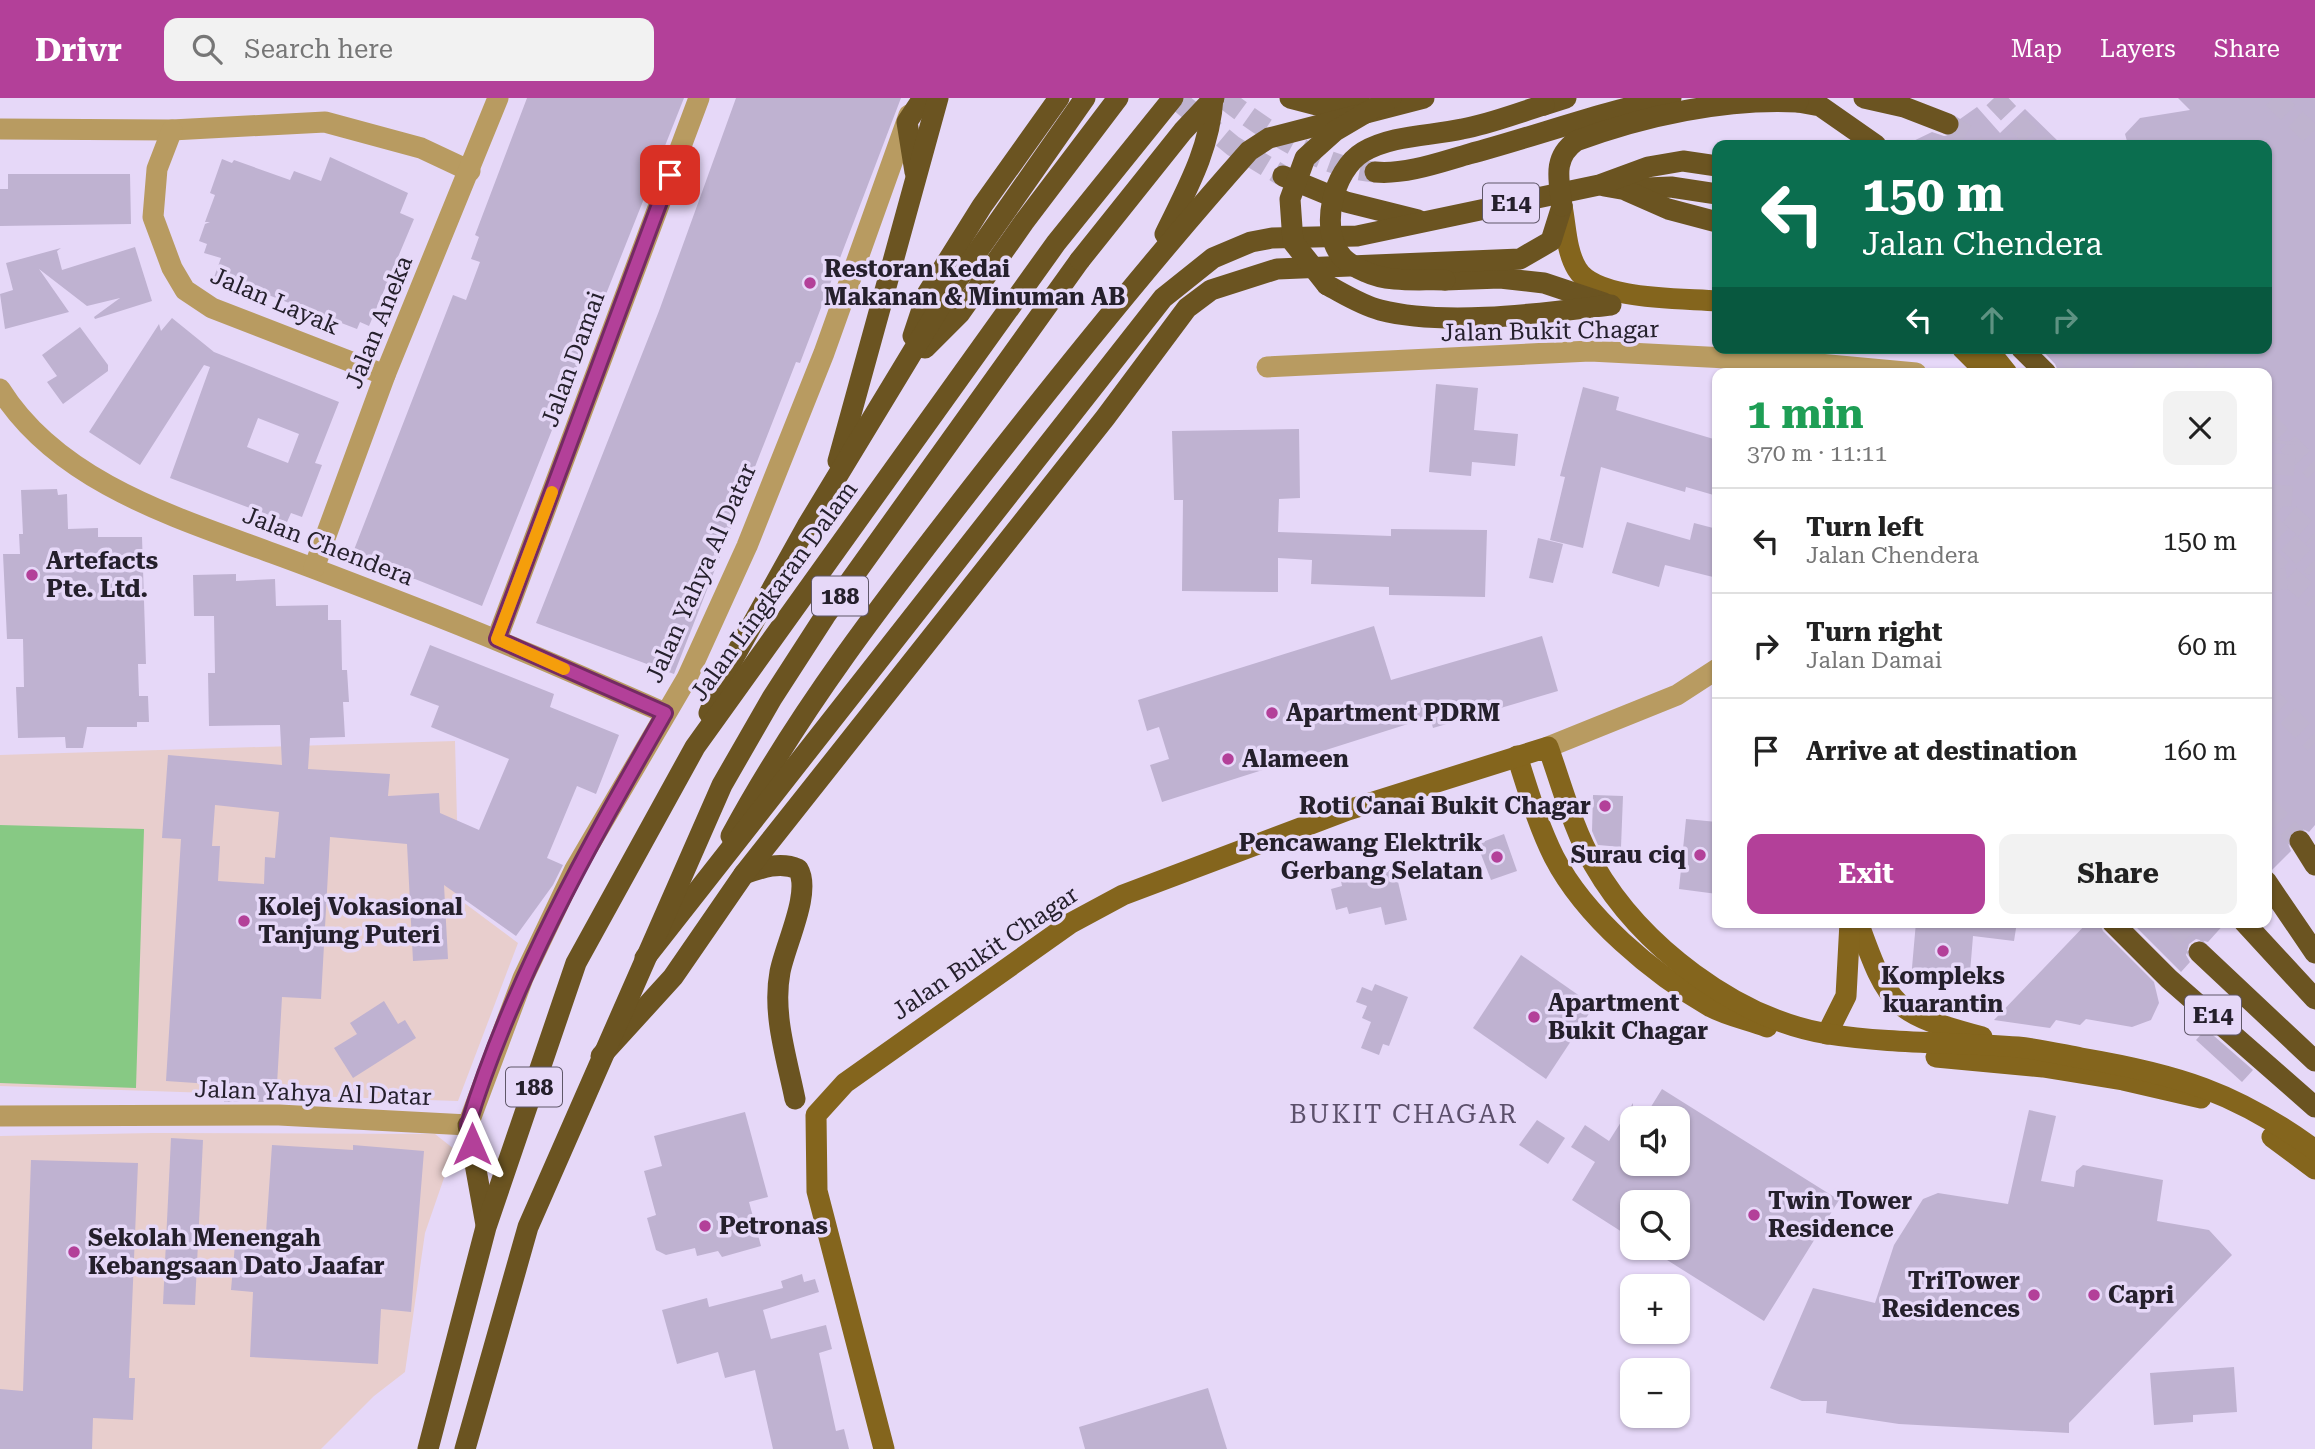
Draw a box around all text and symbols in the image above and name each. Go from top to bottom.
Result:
search box [164,18,654,81]
text: Drivr [35,30,122,69]
icon: search [188,30,226,68]
text: Search here [244,34,393,64]
text: Map [2011,35,2062,63]
text: Layers [2100,35,2176,63]
text: Share [2214,35,2280,63]
pin [640,145,700,205]
icon: arrive [651,156,689,194]
text: 150 m [1862,166,2004,223]
icon: left [1747,168,1838,259]
road number: E14 [1483,184,1539,222]
text: Jalan Chendera [1862,225,2103,263]
street label: Jalan Aneka [340,252,418,392]
place label: Restoran Kedai Makanan & Minuman AB [824,255,1126,311]
street label: Jalan Layak [206,261,344,341]
marker: Restoran Kedai Makanan & Minuman AB [802,275,818,291]
street label: Jalan Damai [536,287,611,431]
icon: left [1900,301,1938,339]
icon: ahead [1973,301,2011,339]
icon: right [2046,301,2084,339]
street label: Jalan Bukit Chagar [1441,315,1660,347]
text: 1 min [1747,389,1864,438]
button: close [2163,391,2237,465]
text: 370 m · 11:11 [1747,440,1887,467]
street label: Jalan Yahya Al Datar [640,459,762,687]
street label: Jalan Lingkaran Dalam [685,475,863,706]
street label: Jalan Chendera [239,501,417,591]
text: Turn left [1806,512,1924,542]
icon: left [1747,522,1785,560]
text: 150 m [2163,526,2237,556]
text: Jalan Chendera [1806,542,1979,569]
place label: Artefacts Pte. Ltd. [46,547,158,603]
marker: Artefacts Pte. Ltd. [24,567,40,583]
road number: 188 [812,576,868,616]
text: Turn right [1806,617,1942,647]
icon: right [1747,627,1785,665]
text: 60 m [2178,631,2237,661]
text: Jalan Damai [1806,647,1942,674]
place label: Apartment PDRM [1286,699,1500,727]
marker: Apartment PDRM [1264,705,1280,721]
icon: arrive [1747,732,1785,770]
text: Arrive at destination [1806,736,2077,766]
text: 160 m [2163,736,2237,766]
place label: Alameen [1242,745,1349,773]
marker: Alameen [1220,751,1236,767]
place label: Roti Canai Bukit Chagar [1299,792,1591,820]
marker: Roti Canai Bukit Chagar [1597,798,1613,814]
place label: Pencawang Elektrik Gerbang Selatan [1239,829,1483,885]
button: Exit [1747,834,1985,914]
button: Share [1999,834,2237,914]
place label: Surau ciq [1571,841,1686,869]
marker: Surau ciq [1692,847,1708,863]
marker: Pencawang Elektrik Gerbang Selatan [1489,849,1505,865]
street label: Jalan Bukit Chagar [887,880,1084,1026]
place label: Kolej Vokasional Tanjung Puteri [258,893,463,949]
marker: Kolej Vokasional Tanjung Puteri [236,913,252,929]
marker: Kompleks kuarantin [1935,943,1951,959]
place label: Kompleks kuarantin [1881,962,2005,1018]
place label: Apartment Bukit Chagar [1548,989,1708,1045]
road number: E14 [2185,996,2241,1034]
marker: Apartment Bukit Chagar [1526,1009,1542,1025]
road number: 188 [506,1068,562,1106]
street label: Jalan Yahya Al Datar [194,1075,432,1111]
district label: BUKIT CHAGAR [1289,1099,1519,1129]
map controls [1620,1106,1690,1428]
button: sound [1620,1106,1690,1176]
position arrow [435,1107,509,1181]
place label: Twin Tower Residence [1768,1187,1912,1243]
button: search [1620,1190,1690,1260]
marker: Twin Tower Residence [1746,1207,1762,1223]
place label: Petronas [719,1212,828,1240]
marker: Petronas [697,1218,713,1234]
place label: Sekolah Menengah Kebangsaan Dato Jaafar [88,1224,385,1280]
marker: Sekolah Menengah Kebangsaan Dato Jaafar [66,1244,82,1260]
place label: TriTower Residences [1882,1267,2020,1323]
button: + [1620,1274,1690,1344]
place label: Capri [2108,1281,2174,1309]
marker: TriTower Residences [2026,1287,2042,1303]
marker: Capri [2086,1287,2102,1303]
button: − [1620,1358,1690,1428]

